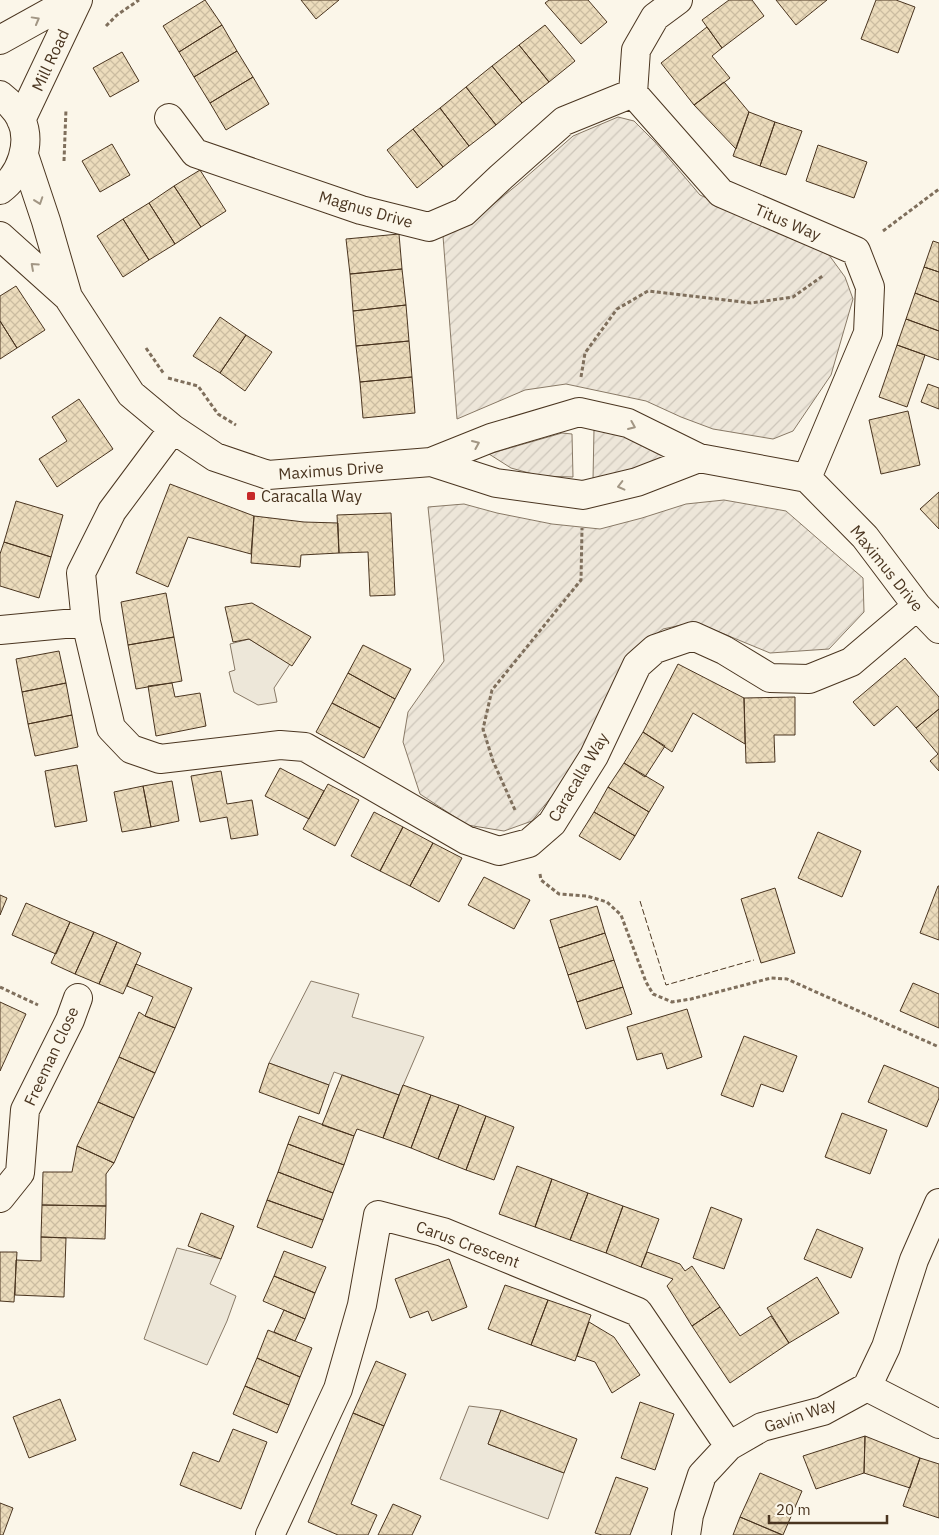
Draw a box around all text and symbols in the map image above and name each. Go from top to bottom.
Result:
one-way arrow [31,16,40,26]
street label: Mill Road [27,26,73,94]
street label: Magnus Drive [317,186,416,232]
one-way arrow [34,197,44,205]
street label: Titus Way [752,199,824,245]
one-way arrow [31,263,40,272]
one-way arrow [627,419,636,430]
one-way arrow [471,439,480,450]
street label: Maximus Drive [278,456,384,484]
one-way arrow [616,480,625,491]
place label: Caracalla Way [261,486,362,506]
marker: Caracalla Way [245,490,257,502]
street label: Maximus Drive [846,521,928,615]
street label: Caracalla Way [543,729,613,825]
street label: Freeman Close [19,1003,83,1109]
street label: Carus Crescent [413,1216,523,1272]
street label: Gavin Way [761,1393,839,1437]
scale bar [769,1492,886,1524]
text: 20 m [776,1500,811,1519]

